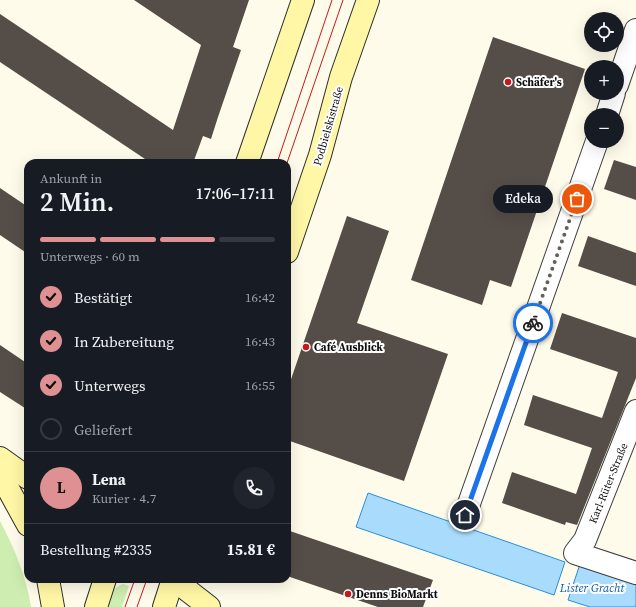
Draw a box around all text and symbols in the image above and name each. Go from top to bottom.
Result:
map controls [584,12,624,148]
button: locate [584,12,624,52]
button: + [584,60,624,100]
place label: Schäfer's [516,75,562,90]
marker: Schäfer's [503,77,513,87]
street label: Podbielskistraße [310,85,347,167]
button: − [584,108,624,148]
text: Ankunft in [40,170,102,187]
pin [560,182,594,216]
text: 17:06–17:11 [196,183,275,204]
text: 2 Min. [40,184,114,220]
callout: Edeka [493,185,553,213]
icon: bag [566,188,588,210]
text: Edeka [505,190,541,207]
text: Unterwegs · 60 m [40,248,140,265]
icon: check [40,286,62,308]
text: Bestätigt [74,287,132,308]
text: 16:42 [245,289,275,306]
courier [513,303,553,343]
icon: bike [522,312,544,334]
icon: check [40,330,62,352]
text: In Zubereitung [74,331,174,352]
text: 16:43 [245,333,275,350]
place label: Café Ausblick [314,340,383,355]
marker: Café Ausblick [301,342,311,352]
icon: check [40,374,62,396]
text: Unterwegs [74,375,146,396]
text: 16:55 [245,377,275,394]
text: Geliefert [74,419,132,440]
street label: Karl-Rüter-Straße [585,440,632,526]
button: phone [233,467,275,509]
text: Lena [92,469,126,490]
text: L [57,477,65,498]
text: Kurier · 4.7 [92,490,156,507]
pin [448,498,482,532]
icon: home [454,504,476,526]
text: Bestellung #2335 [40,539,152,560]
text: 15.81 € [227,539,275,560]
water label: Lister Gracht [559,580,625,596]
place label: Denns BioMarkt [356,587,439,602]
marker: Denns BioMarkt [343,589,353,599]

